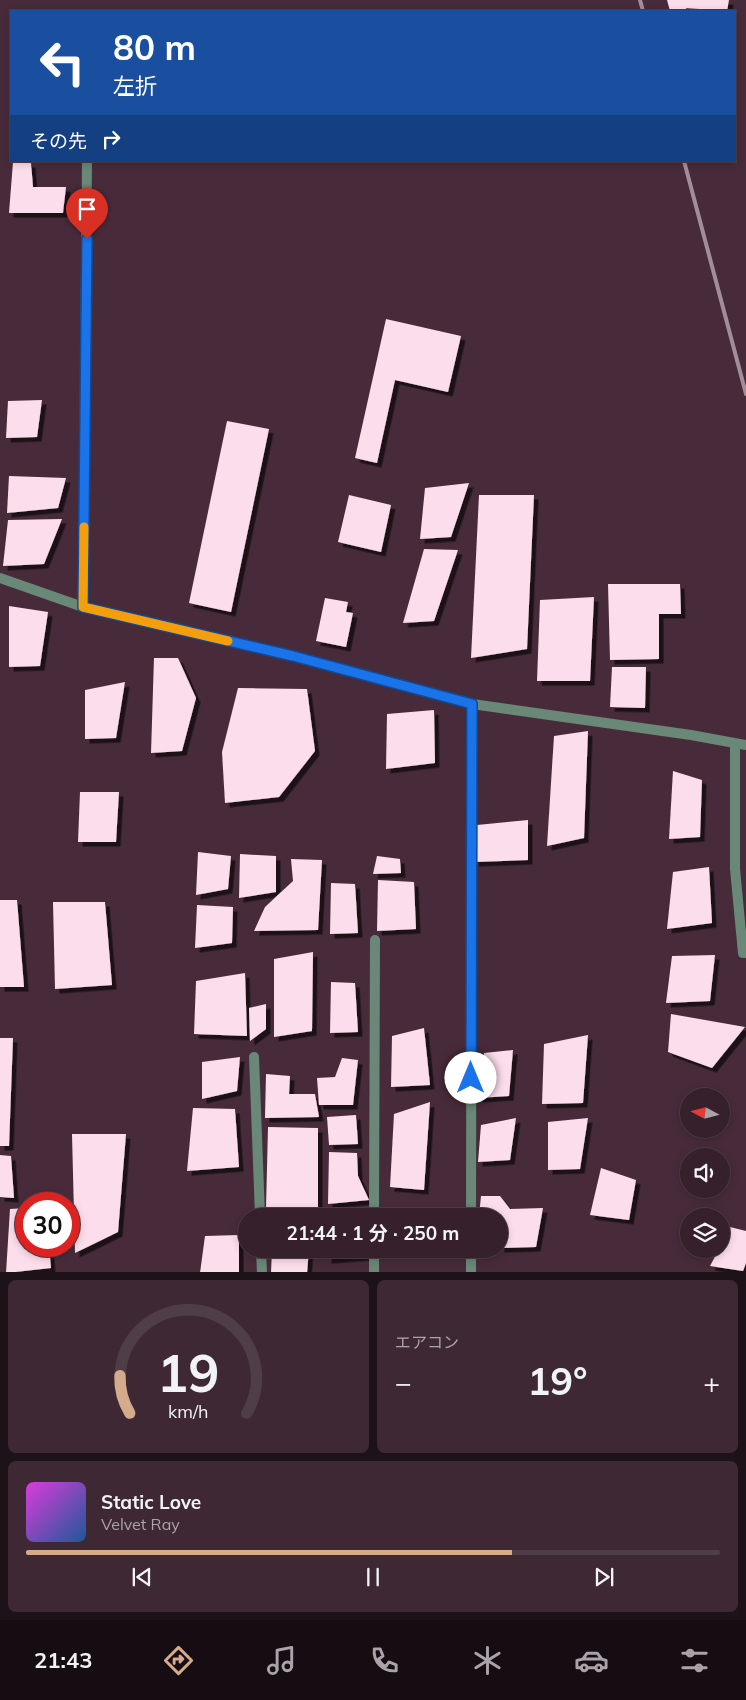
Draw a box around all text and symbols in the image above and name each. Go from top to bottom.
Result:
text: 80 m [113,25,196,69]
icon: left [30,30,95,95]
text: 左折 [113,72,157,100]
icon: right [97,125,125,153]
text: その先 [30,129,87,153]
pin [66,188,108,239]
icon: arrive [73,195,101,223]
position arrow [444,1051,496,1103]
north arrow [680,1088,730,1138]
map controls [680,1088,730,1258]
button: sound [680,1148,730,1198]
speed limit sign: 30 [15,1192,80,1257]
button: layers [680,1208,730,1258]
text: 21:44 · 1 分 · 250 m [287,1221,459,1245]
text: エアコン [395,1332,459,1352]
text: 19 [157,1340,220,1405]
text: 19° [527,1357,588,1405]
text: − [395,1365,412,1400]
text: + [703,1365,720,1400]
text: km/h [168,1400,209,1422]
text: Static Love [101,1490,201,1514]
text: Velvet Ray [101,1514,180,1534]
icon: previous [128,1563,156,1591]
icon: pause [359,1563,387,1591]
icon: next [590,1563,618,1591]
icon: directions [161,1643,196,1678]
icon: music [264,1643,299,1678]
icon: phone [367,1643,402,1678]
icon: climate [470,1643,505,1678]
icon: car [574,1643,609,1678]
icon: filters [677,1643,712,1678]
text: 21:43 [34,1646,92,1674]

